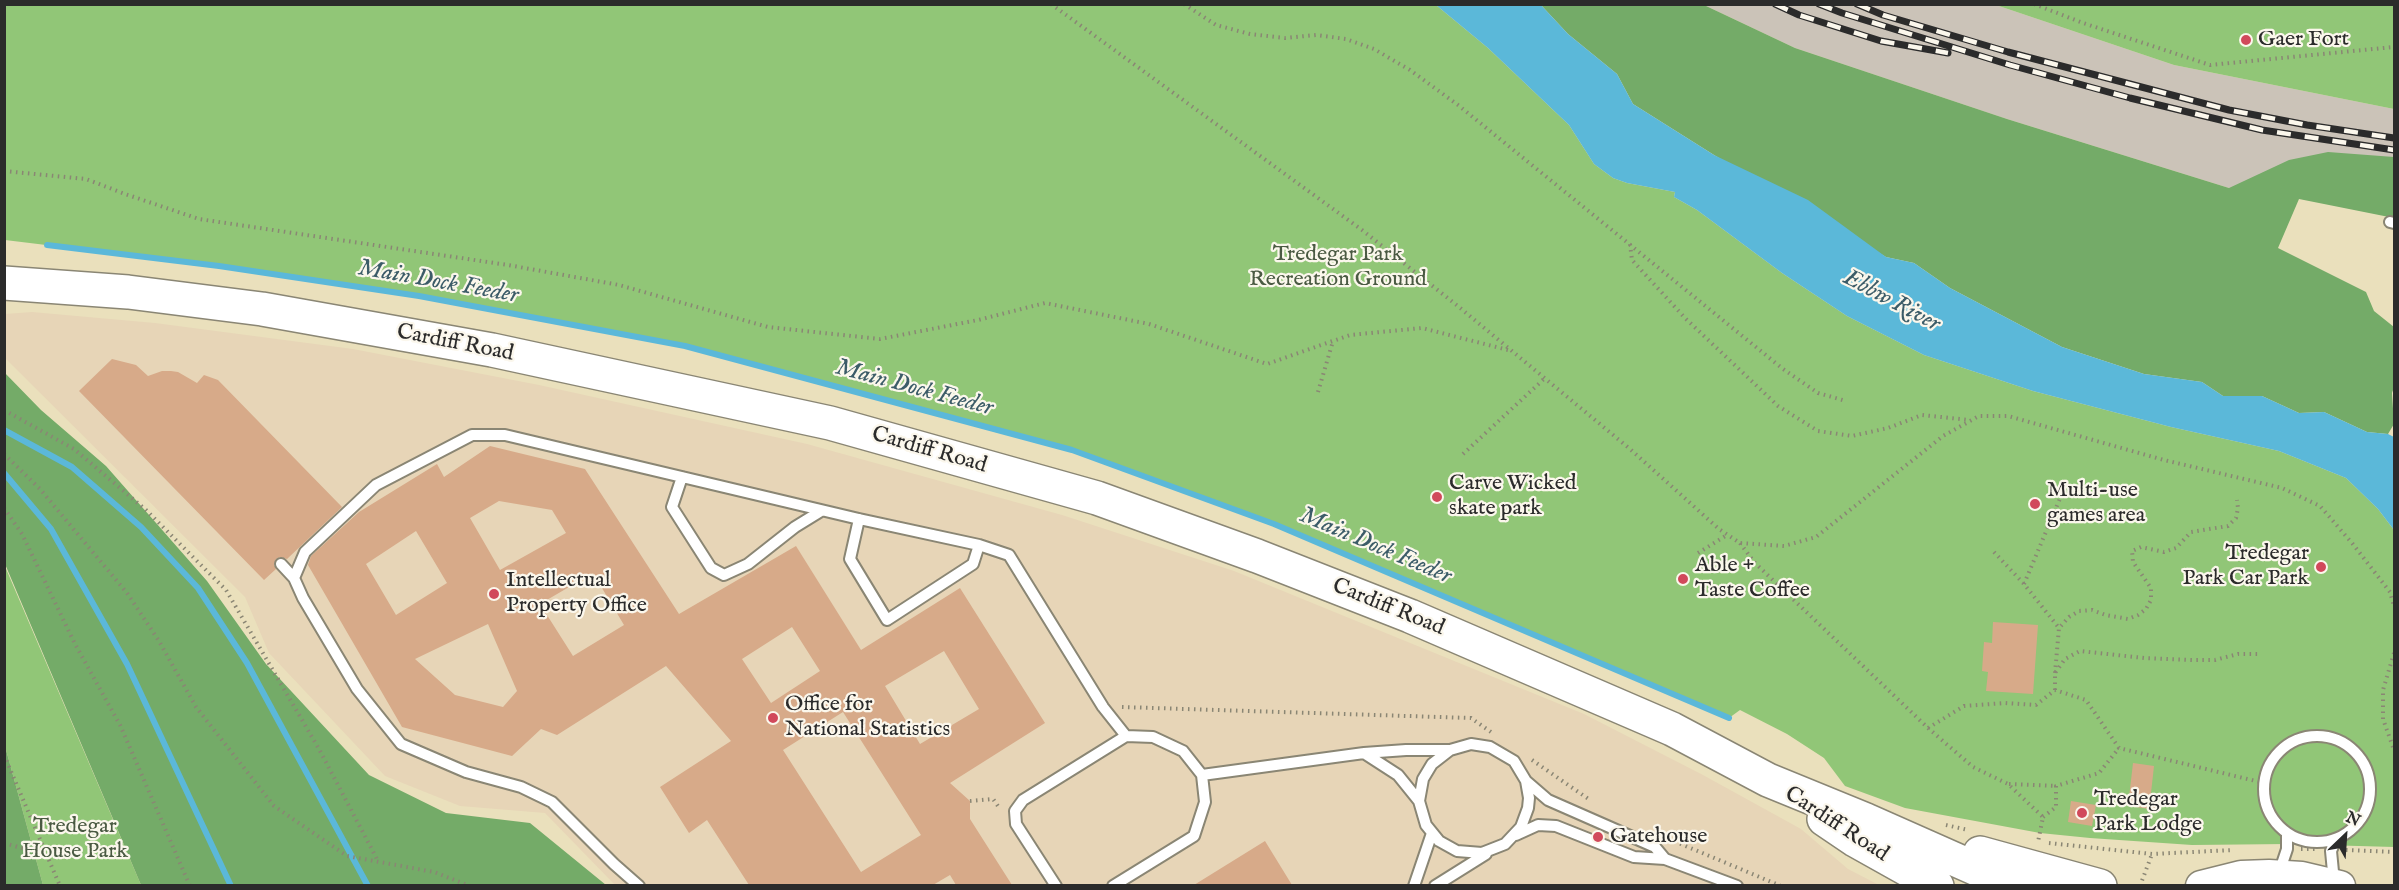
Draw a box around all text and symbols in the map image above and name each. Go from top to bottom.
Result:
place label: Gaer Fort [2258,27,2349,53]
marker: Gaer Fort [2239,33,2253,47]
park label: Tredegar Park Recreation Ground [1249,242,1427,294]
water label: Main Dock Feeder [356,255,520,311]
water label: Ebbw River [1838,264,1944,340]
street label: Cardiff Road [394,320,516,368]
water label: Main Dock Feeder [832,354,996,424]
street label: Cardiff Road [868,422,990,480]
place label: Carve Wicked skate park [1449,471,1577,522]
place label: Multi-use games area [2047,478,2145,530]
marker: Carve Wicked skate park [1430,490,1444,504]
marker: Multi-use games area [2028,497,2042,511]
water label: Main Dock Feeder [1295,502,1455,592]
place label: Tredegar Park Car Park [2182,541,2309,592]
place label: Able + Taste Coffee [1695,553,1810,604]
marker: Tredegar Park Car Park [2314,560,2328,574]
place label: Intellectual Property Office [506,568,647,620]
marker: Able + Taste Coffee [1676,572,1690,586]
street label: Cardiff Road [1328,574,1448,642]
marker: Intellectual Property Office [487,587,501,601]
place label: Office for National Statistics [785,692,950,744]
marker: Office for National Statistics [766,711,780,725]
street label: Cardiff Road [1779,782,1893,868]
place label: Tredegar Park Lodge [2094,787,2202,838]
marker: Tredegar Park Lodge [2075,806,2089,820]
north arrow [2315,806,2375,866]
text: N [2342,808,2363,832]
park label: Tredegar House Park [22,814,128,866]
place label: Gatehouse [1610,824,1707,850]
marker: Gatehouse [1591,830,1605,844]

